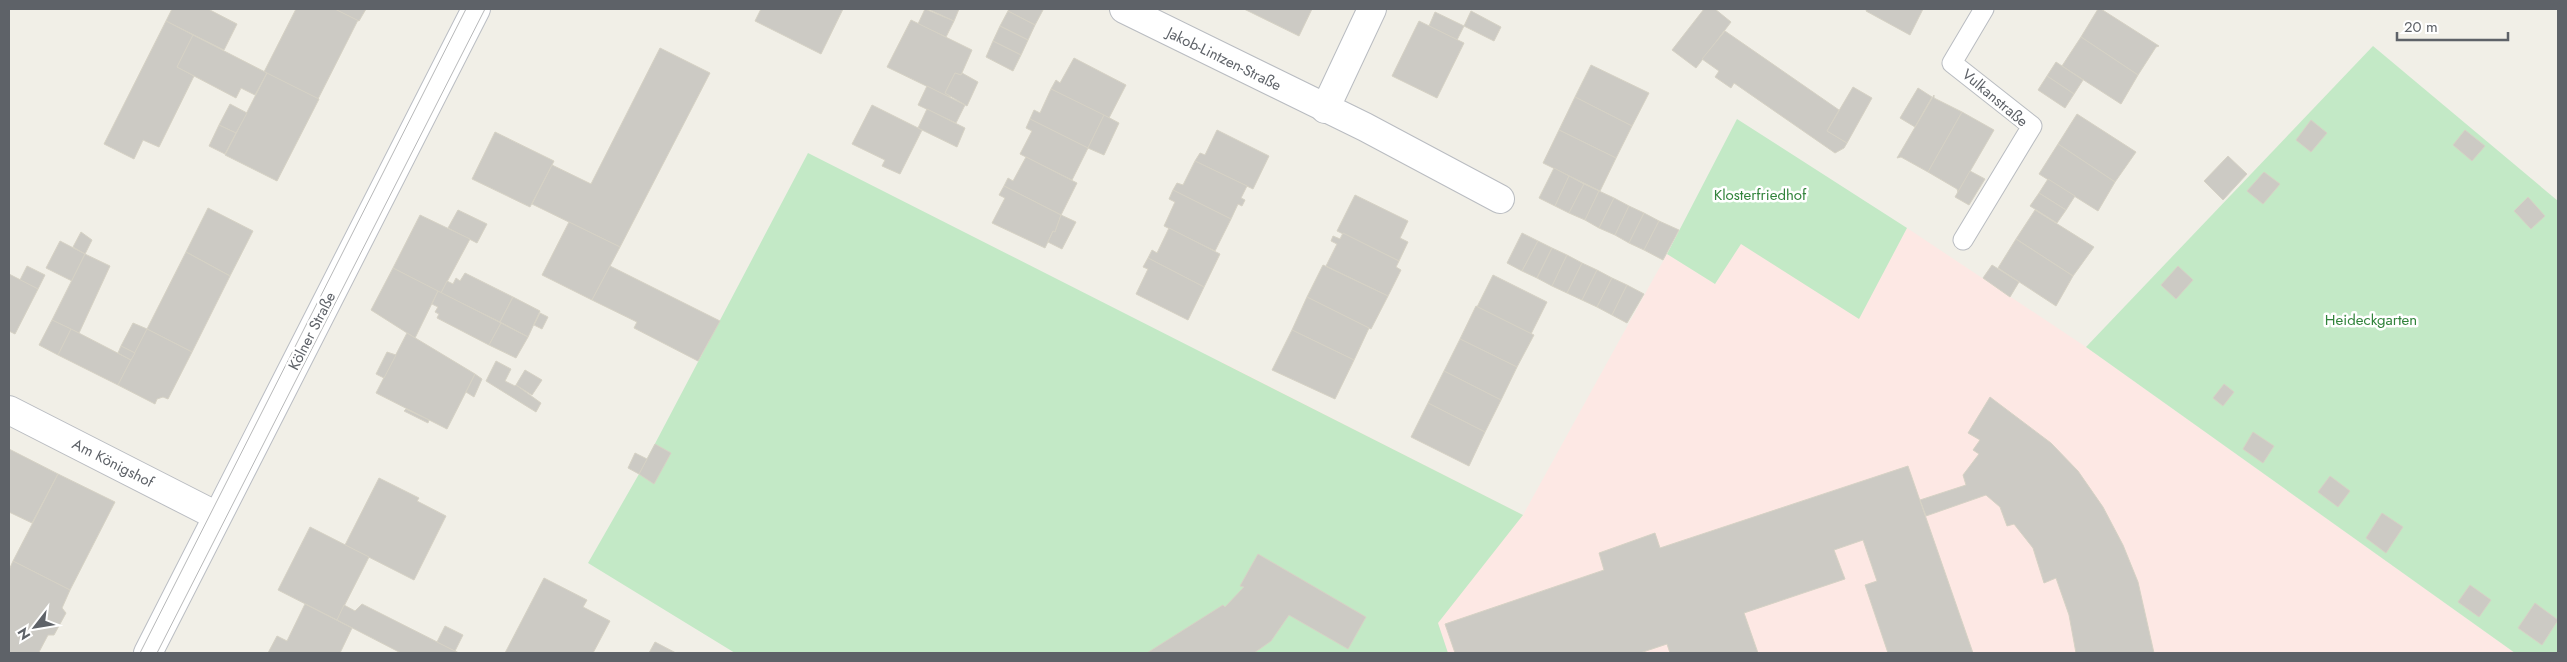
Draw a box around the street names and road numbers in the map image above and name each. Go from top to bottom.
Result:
street label: Jakob-Lintzen-Straße [1161,21,1285,96]
street label: Vulkanstraße [1957,64,2033,132]
street label: Kölner Straße [283,288,341,374]
street label: Am Königshof [68,433,158,493]

